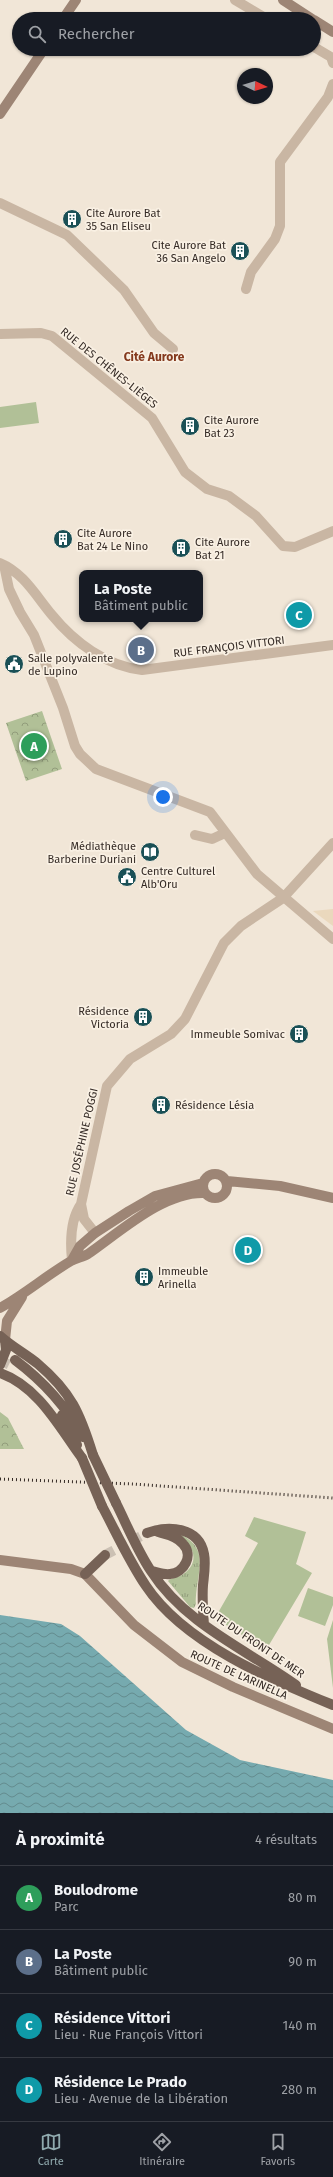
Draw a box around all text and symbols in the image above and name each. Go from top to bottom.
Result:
search box [12,12,321,56]
icon: search [26,23,48,45]
text: Rechercher [58,25,134,43]
north arrow [237,68,273,104]
place label: Cite Aurore Bat 35 San Eliseu [86,207,161,233]
building icon: Cite Aurore Bat 35 San Eliseu [61,208,83,230]
place label: Cite Aurore Bat 36 San Angelo [152,239,226,265]
building icon: Cite Aurore Bat 36 San Angelo [229,240,251,262]
street label: RUE DES CHÊNES-LIÈGES [58,324,161,411]
district label: Cité Aurore [124,350,185,364]
place label: Cite Aurore Bat 23 [204,414,259,440]
building icon: Cite Aurore Bat 23 [179,415,201,437]
place label: Cite Aurore Bat 24 Le Nino [77,527,148,553]
building icon: Cite Aurore Bat 24 Le Nino [52,528,74,550]
place label: Cite Aurore Bat 21 [195,536,250,562]
building icon: Cite Aurore Bat 21 [170,537,192,559]
popup [79,570,203,622]
text: La Poste [94,580,152,598]
text: Bâtiment public [94,598,188,613]
pin: C [286,600,312,630]
street label: RUE FRANÇOIS VITTORI [173,634,285,660]
pin: B [128,635,154,665]
place label: Salle polyvalente de Lupino [28,652,113,678]
public building icon: Salle polyvalente de Lupino [3,653,25,675]
pin: A [21,731,47,761]
your location [153,787,173,807]
place label: Médiathèque Barberine Duriani [47,840,136,866]
library icon: Médiathèque Barberine Duriani [139,841,161,863]
place label: Centre Culturel Alb'Oru [141,865,215,891]
public building icon: Centre Culturel Alb'Oru [116,866,138,888]
place label: Résidence Victoria [78,1005,129,1031]
building icon: Résidence Victoria [132,1006,154,1028]
building icon: Immeuble Somivac [288,1023,310,1045]
place label: Immeuble Somivac [190,1028,285,1041]
street label: RUE JOSÉPHINE POGGI [62,1087,101,1197]
building icon: Résidence Lésia [150,1094,172,1116]
place label: Résidence Lésia [175,1099,254,1112]
pin: D [235,1235,261,1265]
place label: Immeuble Arinella [158,1265,208,1291]
building icon: Immeuble Arinella [133,1266,155,1288]
street label: ROUTE DU FRONT DE MER [195,1599,307,1681]
street label: ROUTE DE L'ARINELLA [188,1648,290,1703]
text: À proximité [16,1829,105,1850]
text: 4 résultats [255,1832,317,1847]
text: Boulodrome [54,1881,138,1899]
text: A [25,1890,33,1905]
text: 80 m [288,1890,317,1905]
text: Parc [54,1899,79,1914]
text: La Poste [54,1945,112,1963]
text: B [25,1954,33,1969]
text: 90 m [288,1954,317,1969]
text: Bâtiment public [54,1963,148,1978]
text: Résidence Vittori [54,2009,171,2027]
text: C [25,2018,33,2033]
text: 140 m [283,2018,317,2033]
text: Lieu · Rue François Vittori [54,2027,203,2042]
text: Résidence Le Prado [54,2073,187,2091]
text: D [25,2082,33,2097]
text: 280 m [282,2082,317,2097]
text: Lieu · Avenue de la Libération [54,2091,228,2106]
tab: Carte [38,2131,64,2168]
tab: Itinéraire [139,2131,185,2168]
tab: Favoris [260,2131,295,2168]

